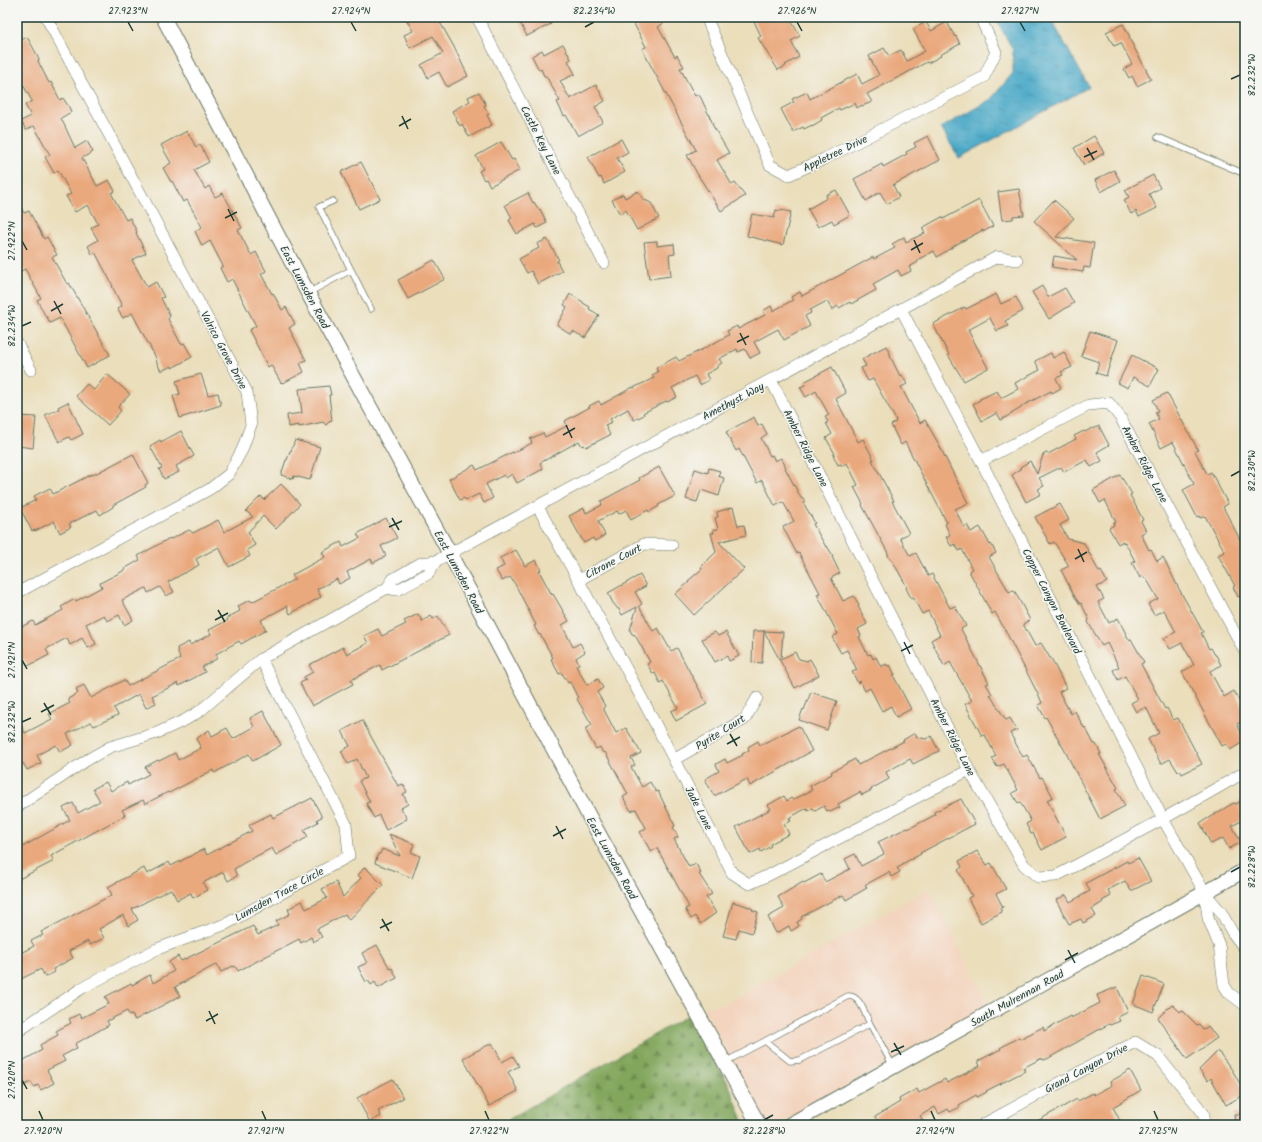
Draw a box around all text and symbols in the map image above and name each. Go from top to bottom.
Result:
text: 27.923°N [108,3,148,19]
text: 27.924°N [331,3,371,19]
text: 82.234°W [573,3,615,19]
text: 27.926°N [777,3,817,19]
text: 27.927°N [1001,3,1039,19]
text: 82.232°W [1244,53,1260,96]
street label: Castle Key Lane [515,103,565,178]
street label: Appletree Drive [800,130,871,177]
text: 27.922°N [4,221,20,261]
street label: East Lumsden Road [274,242,334,333]
text: 82.234°W [4,305,20,347]
street label: Valrico Grove Drive [195,308,251,393]
street label: Amethyst Way [699,378,768,426]
street label: Amber Ridge Lane [778,406,833,491]
street label: Amber Ridge Lane [1116,423,1172,506]
text: 82.230°W [1244,450,1260,492]
street label: East Lumsden Road [428,527,488,618]
street label: Citrone Court [582,539,646,584]
street label: Copper Canyon Boulevard [1017,545,1086,658]
text: 27.921°N [4,641,20,678]
street label: Amber Ridge Lane [925,695,980,780]
text: 82.232°W [4,700,20,743]
street label: Pyrite Court [692,710,750,755]
street label: Jade Lane [679,783,717,834]
street label: East Lumsden Road [581,814,642,904]
text: 82.228°W [1244,845,1260,889]
street label: Lumsden Trace Circle [231,863,328,927]
street label: South Mulrennan Road [967,965,1068,1032]
street label: Grand Canyon Drive [1042,1039,1131,1098]
text: 27.920°N [4,1060,20,1099]
text: 27.920°N [24,1123,63,1139]
text: 27.921°N [248,1123,285,1139]
text: 27.922°N [469,1123,509,1139]
text: 82.228°W [742,1123,786,1139]
text: 27.924°N [915,1123,955,1139]
text: 27.925°N [1138,1123,1178,1139]

